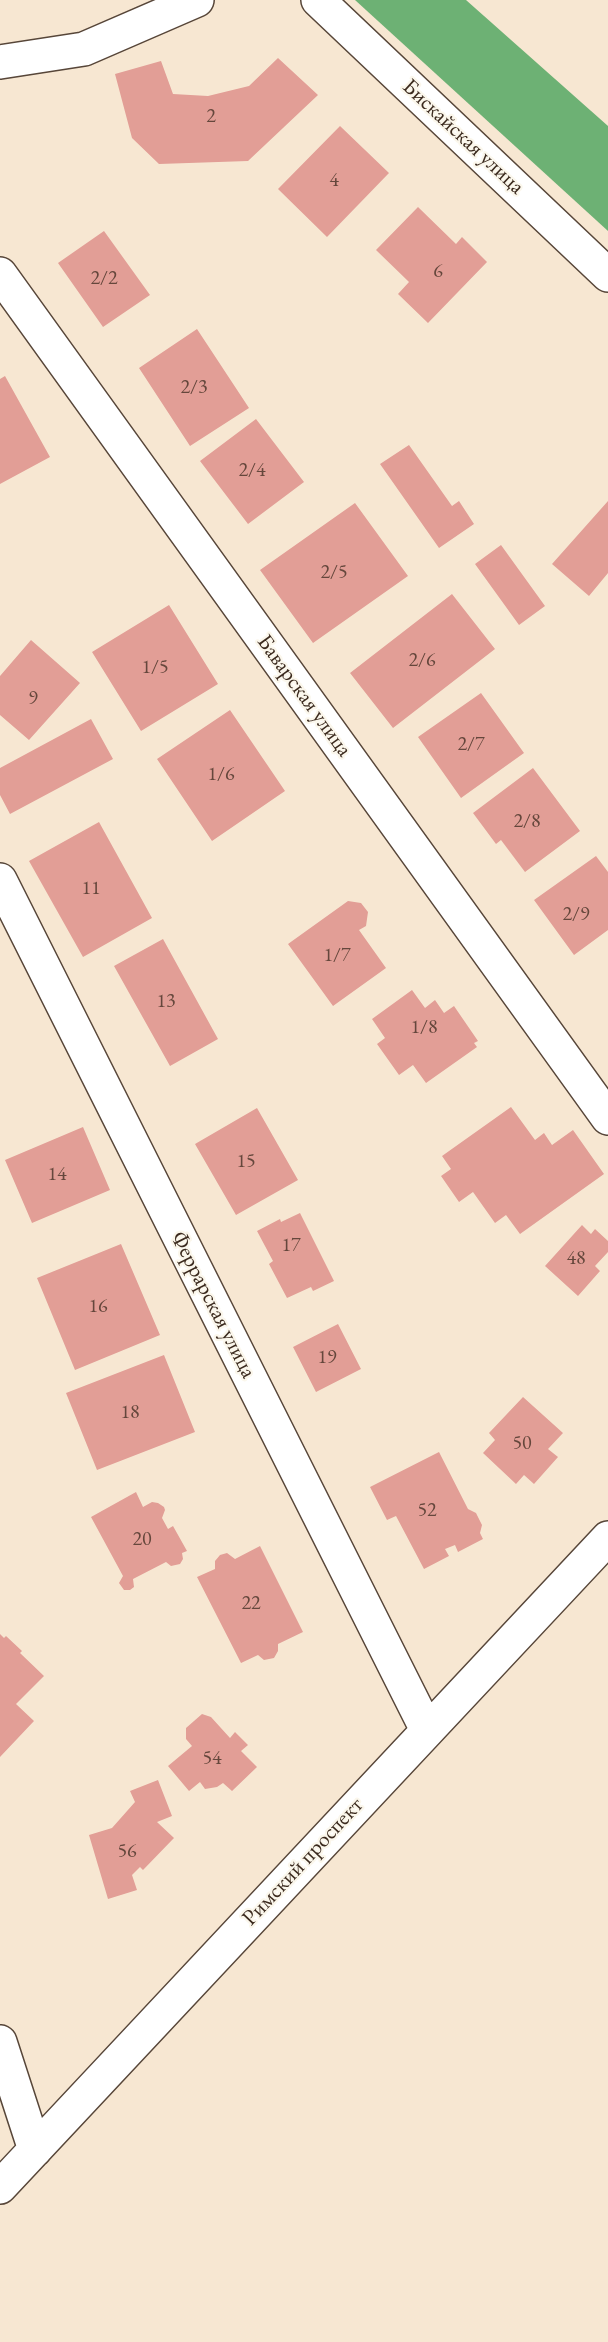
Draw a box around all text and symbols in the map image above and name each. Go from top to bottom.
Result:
street label: Бискайская улица [397,74,529,200]
house number: 2 [206,105,216,129]
house number: 4 [329,169,339,193]
house number: 6 [433,260,443,284]
house number: 2/2 [90,267,118,291]
house number: 2/3 [180,376,208,400]
house number: 2/4 [238,459,266,483]
house number: 2/5 [320,561,348,585]
street label: Баварская улица [251,630,357,762]
house number: 2/6 [408,649,436,673]
house number: 1/5 [141,656,169,680]
house number: 9 [28,687,38,711]
house number: 2/7 [457,733,485,757]
house number: 1/6 [207,763,235,787]
house number: 2/8 [513,810,541,834]
house number: 11 [81,877,101,901]
house number: 2/9 [562,903,590,927]
house number: 1/7 [323,944,351,968]
house number: 13 [156,990,176,1014]
house number: 1/8 [410,1016,438,1040]
house number: 15 [236,1150,256,1174]
house number: 14 [47,1163,67,1187]
street label: Феррарская улица [165,1227,261,1383]
house number: 17 [281,1234,301,1258]
house number: 48 [566,1247,586,1271]
house number: 16 [88,1295,108,1319]
house number: 19 [317,1346,337,1370]
house number: 18 [120,1401,140,1425]
house number: 50 [512,1432,532,1456]
house number: 52 [417,1499,437,1523]
house number: 20 [132,1528,152,1552]
house number: 22 [241,1592,261,1616]
house number: 54 [202,1747,222,1771]
street label: Римский проспект [237,1792,369,1932]
house number: 56 [117,1840,137,1864]

